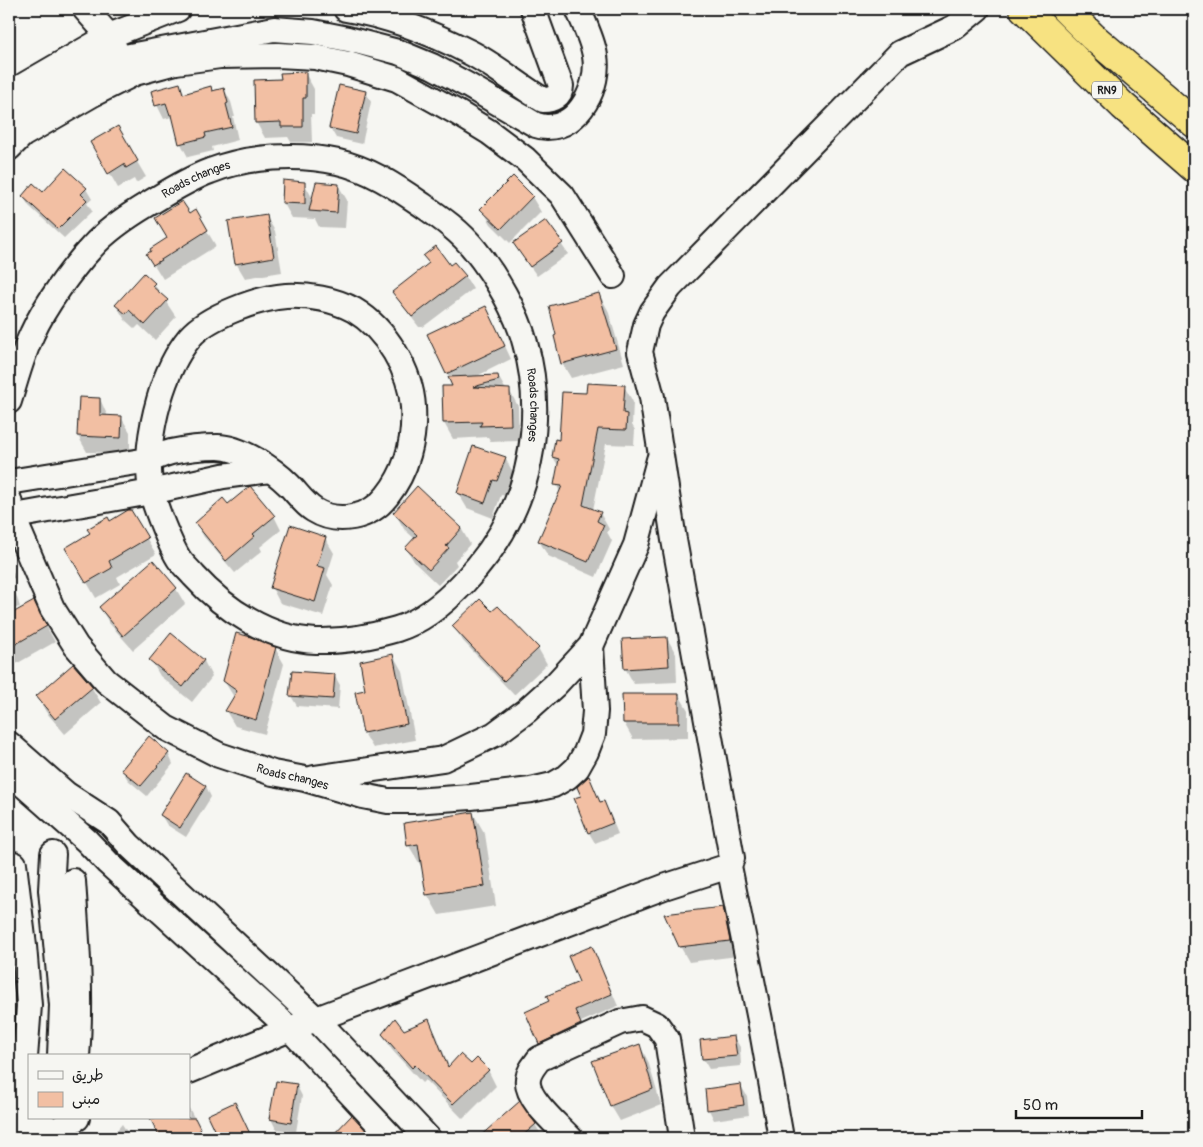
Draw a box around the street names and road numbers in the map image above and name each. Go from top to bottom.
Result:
road number: RN9 [1092,82,1122,98]
street label: Roads changes [159,157,232,202]
street label: Roads changes [523,367,542,443]
street label: Roads changes [254,760,331,793]

